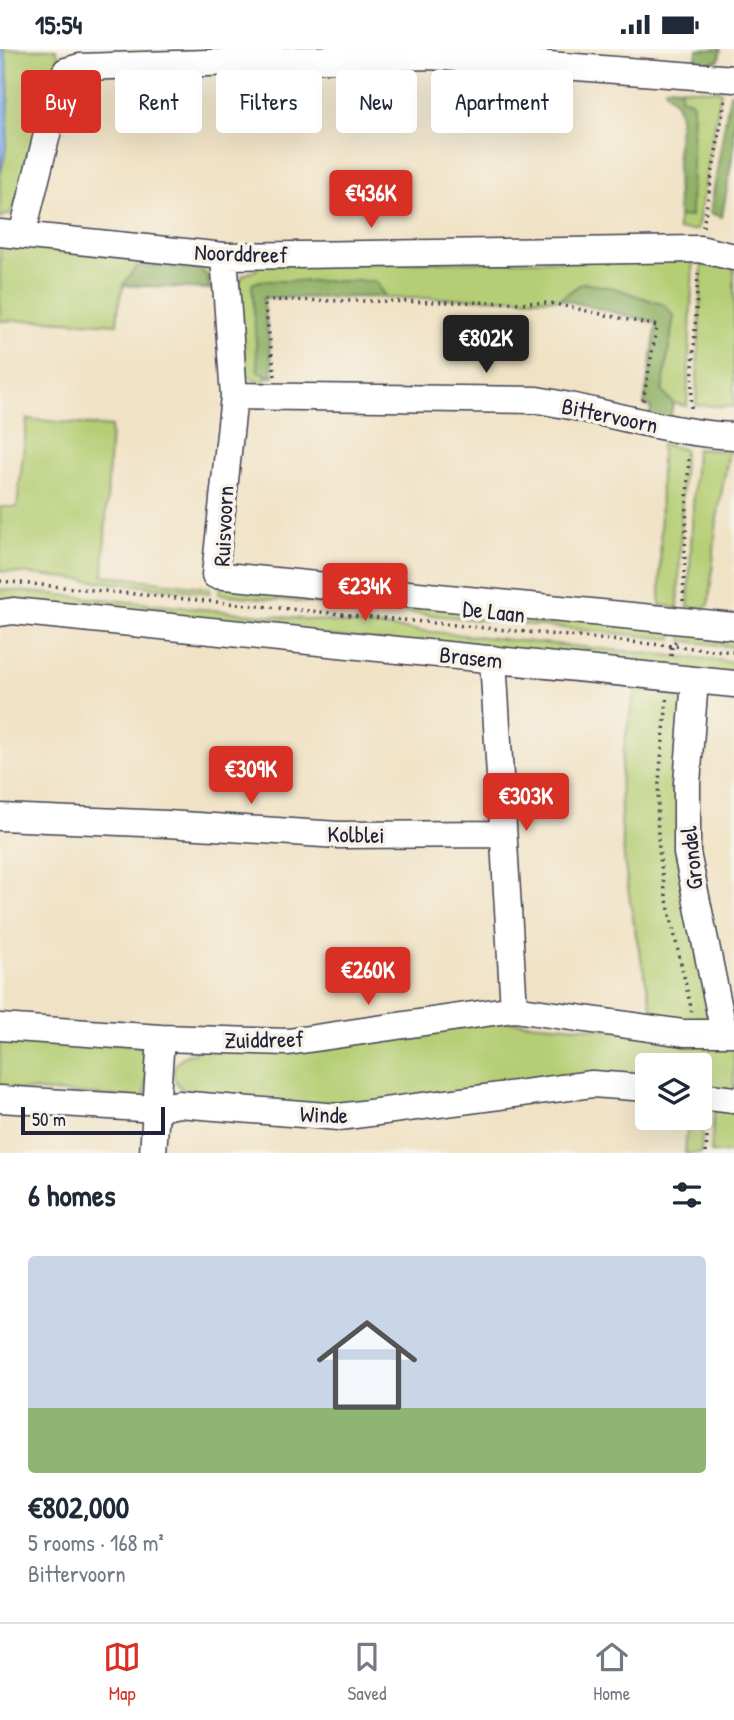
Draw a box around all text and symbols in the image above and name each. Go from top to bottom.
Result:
text: 15:54 [35,7,82,42]
chip: Buy [21,70,101,133]
chip: Rent [115,70,202,133]
chip: Filters [216,70,322,133]
chip: New [336,70,417,133]
chip: Apartment [431,70,573,133]
pin: €436K [322,171,420,230]
text: €436K [345,177,397,208]
street label: Noorddreef [194,236,289,270]
pin: €802K [437,315,535,375]
text: €802K [459,322,513,353]
street label: Bittervoorn [559,390,661,440]
street label: Ruisvoorn [205,485,241,567]
pin: €234K [316,563,414,623]
text: €234K [339,570,391,601]
street label: De Laan [461,592,527,630]
street label: Brasem [438,638,504,676]
pin: €309K [202,747,300,806]
text: €309K [225,753,277,784]
pin: €303K [477,773,575,833]
text: €303K [499,780,553,811]
street label: Kolblei [327,818,385,850]
street label: Grondel [672,824,710,891]
pin: €260K [319,947,417,1007]
text: €260K [341,954,395,985]
street label: Zuiddreef [224,1023,305,1055]
map controls [635,1053,712,1130]
button: layers [635,1053,712,1130]
street label: Winde [300,1098,348,1130]
scale bar [21,1104,164,1136]
text: 50 m [32,1106,66,1132]
text: 6 homes [28,1175,115,1215]
icon: filters [668,1176,706,1214]
icon: home [304,1302,430,1428]
text: €802,000 [28,1487,129,1527]
text: 5 rooms · 168 m² [28,1527,164,1558]
text: Bittervoorn [28,1558,126,1589]
tab: Map [103,1638,141,1706]
tab: Saved [348,1638,386,1706]
tab: Home [593,1638,631,1706]

